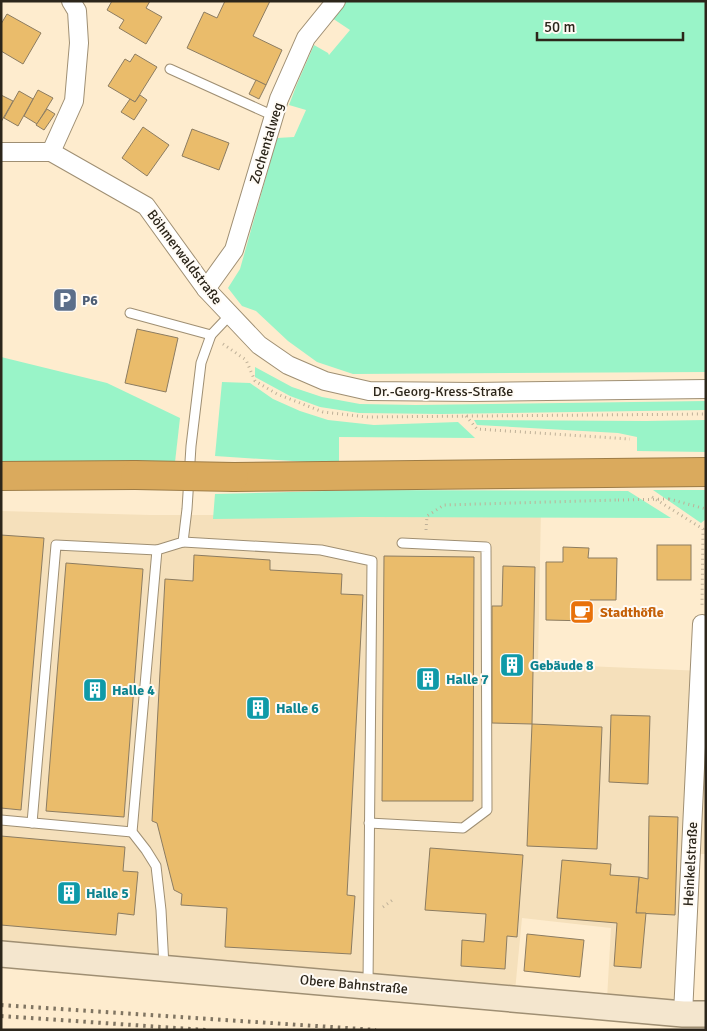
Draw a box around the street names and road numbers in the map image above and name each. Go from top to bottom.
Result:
street label: Zochentalweg [246,101,287,186]
street label: Böhmerwaldstraße [143,206,226,308]
street label: Dr.-Georg-Kress-Straße [373,383,513,400]
street label: Heinkelstraße [680,821,701,907]
street label: Obere Bahnstraße [299,971,409,998]

